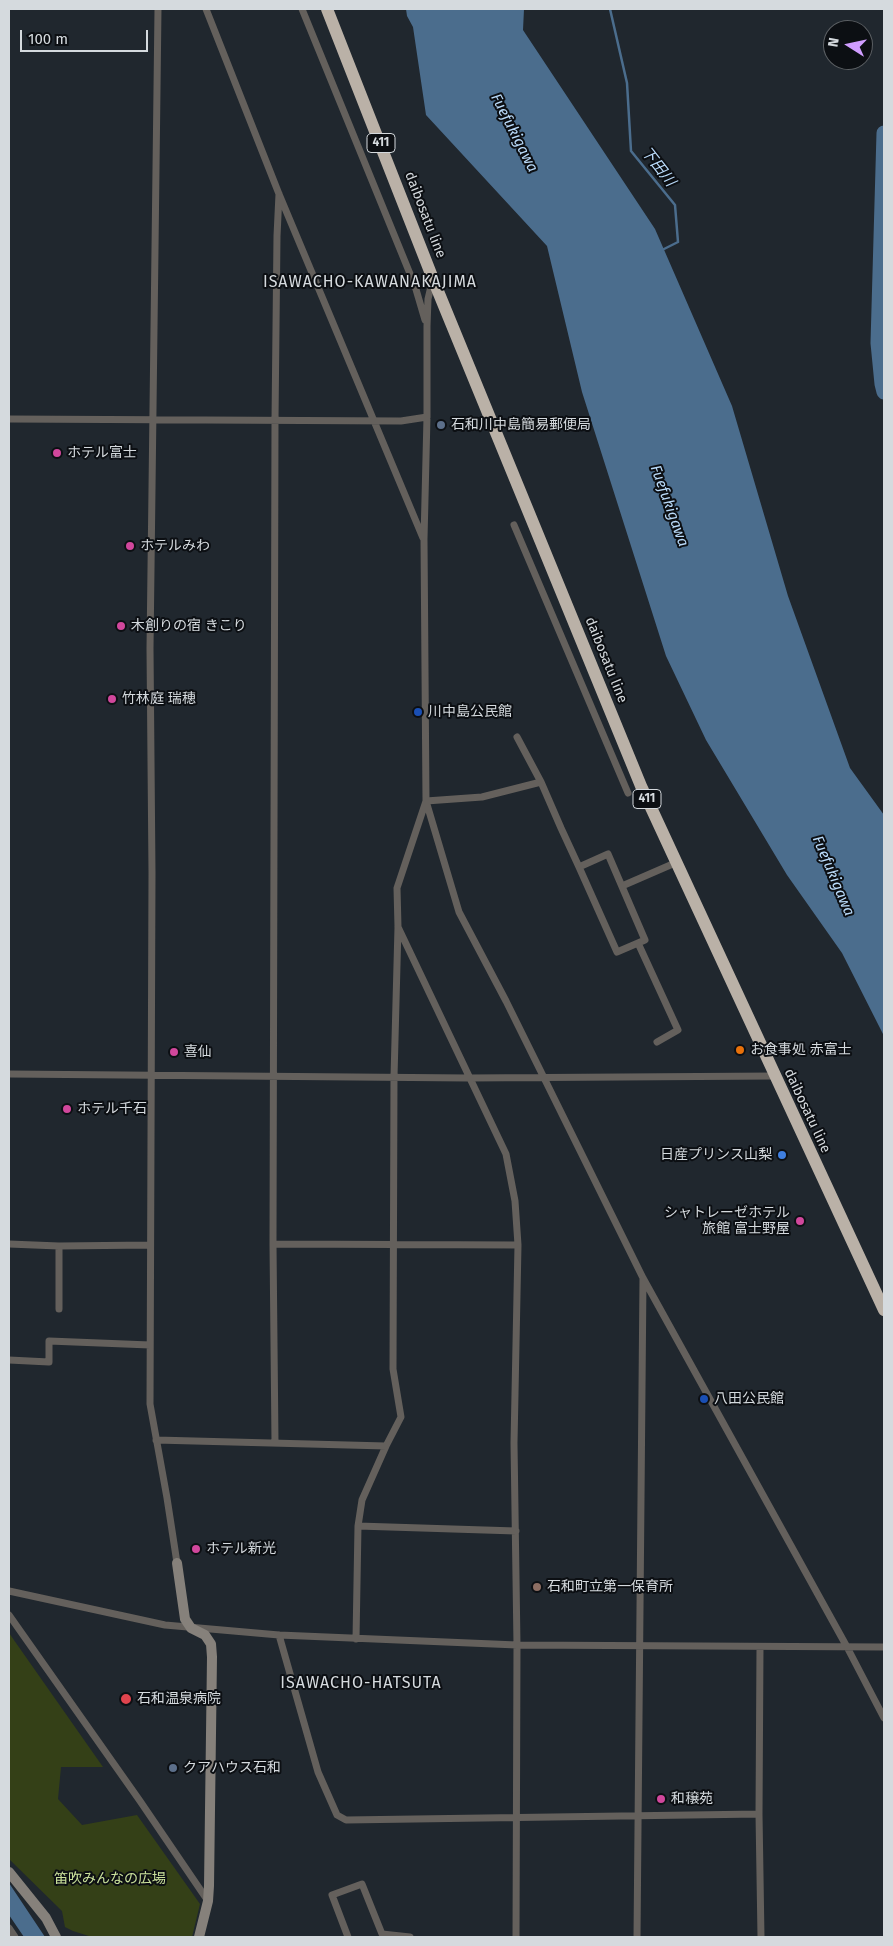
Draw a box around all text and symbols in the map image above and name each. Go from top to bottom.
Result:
scale bar [22,20,150,52]
north arrow [823,20,873,70]
text: 100 m [28,30,68,48]
text: N [825,36,843,49]
water label: Fuefukigawa [487,91,541,175]
road number: 411 [367,134,395,152]
water label: 下田川 [637,144,679,190]
street label: daibosatu line [401,169,449,261]
district label: ISAWACHO-KAWANAKAJIMA [260,273,480,293]
place label: 石和川中島簡易郵便局 [451,417,591,433]
marker: 石和川中島簡易郵便局 [435,419,447,431]
place label: ホテル富士 [67,445,137,461]
marker: ホテル富士 [51,447,63,459]
water label: Fuefukigawa [646,463,692,549]
place label: ホテルみわ [140,538,210,554]
marker: ホテルみわ [124,540,136,552]
street label: daibosatu line [581,615,631,705]
place label: 木創りの宿 きこり [131,618,247,634]
marker: 木創りの宿 きこり [115,620,127,632]
place label: 竹林庭 瑞穂 [122,691,196,707]
marker: 竹林庭 瑞穂 [106,693,118,705]
place label: 川中島公民館 [428,704,512,720]
marker: 川中島公民館 [412,706,424,718]
road number: 411 [633,790,661,809]
water label: Fuefukigawa [808,833,858,919]
place label: お食事処 赤富士 [750,1042,852,1058]
place label: 喜仙 [184,1044,212,1060]
marker: お食事処 赤富士 [734,1044,746,1056]
marker: 喜仙 [168,1046,180,1058]
street label: daibosatu line [780,1066,834,1156]
place label: ホテル千石 [77,1101,147,1117]
marker: ホテル千石 [61,1103,73,1115]
place label: 日産プリンス山梨 [660,1147,772,1163]
marker: 日産プリンス山梨 [776,1149,788,1161]
place label: シャトレーゼホテル 旅館 富士野屋 [664,1205,790,1238]
marker: シャトレーゼホテル 旅館 富士野屋 [794,1215,806,1227]
place label: 八田公民館 [714,1391,784,1407]
marker: 八田公民館 [698,1393,710,1405]
place label: ホテル新光 [206,1541,276,1557]
marker: ホテル新光 [190,1543,202,1555]
place label: 石和町立第一保育所 [547,1579,673,1595]
marker: 石和町立第一保育所 [531,1581,543,1593]
district label: ISAWACHO-HATSUTA [278,1674,444,1694]
place label: 石和温泉病院 [137,1691,221,1707]
marker: 石和温泉病院 [119,1692,133,1706]
place label: クアハウス石和 [183,1760,281,1776]
marker: クアハウス石和 [167,1762,179,1774]
place label: 和穣苑 [671,1791,713,1807]
marker: 和穣苑 [655,1793,667,1805]
park label: 笛吹みんなの広場 [54,1871,166,1887]

